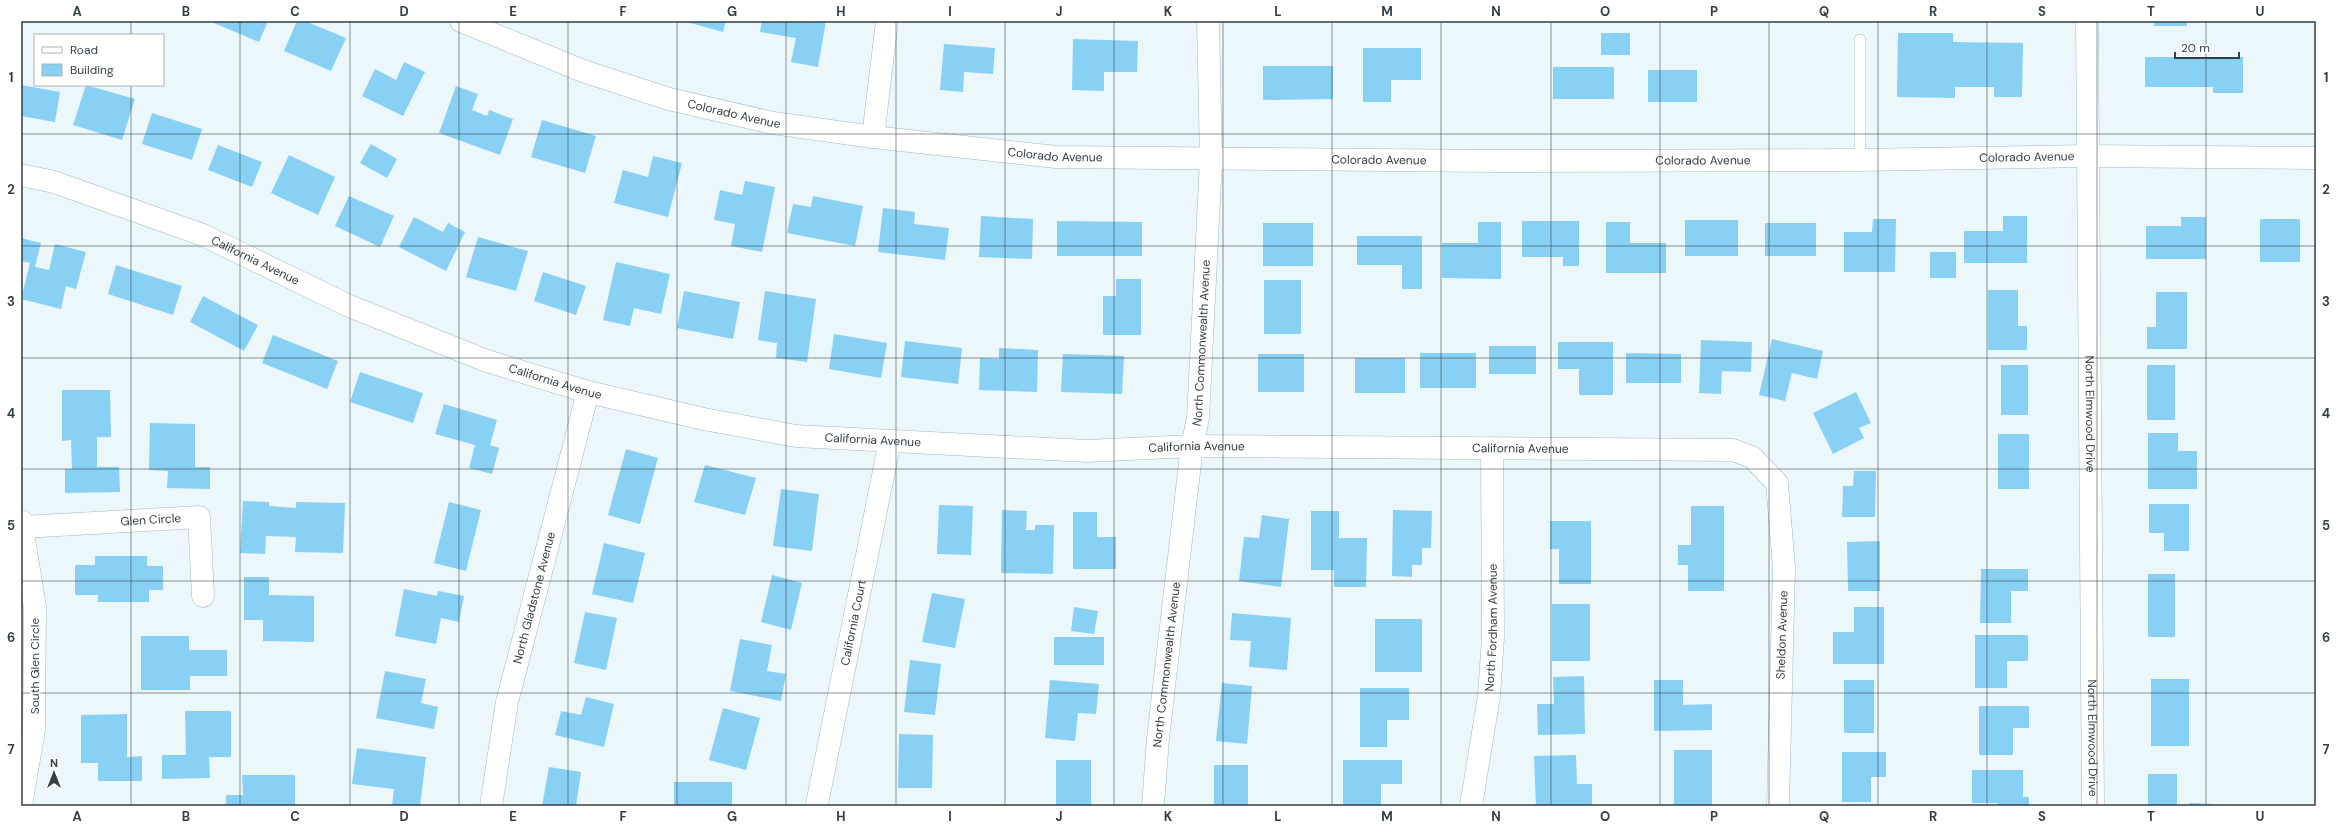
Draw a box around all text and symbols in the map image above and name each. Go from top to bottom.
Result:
text: A [72,3,82,20]
text: B [182,3,190,20]
text: C [290,3,300,20]
text: D [399,3,409,20]
text: E [509,3,517,20]
text: F [619,3,627,20]
text: G [727,3,737,20]
text: H [836,3,846,20]
text: I [948,3,952,20]
text: J [1055,3,1063,20]
text: K [1164,3,1173,20]
text: L [1274,3,1282,20]
text: M [1381,3,1393,20]
text: N [1491,3,1501,20]
text: O [1600,3,1610,20]
text: P [1710,3,1718,20]
text: Q [1819,3,1829,20]
text: R [1929,3,1937,20]
text: S [2038,3,2046,20]
text: T [2147,3,2155,20]
text: U [2256,3,2265,20]
legend [34,34,164,86]
scale bar [2175,34,2239,60]
text: 20 m [2181,40,2210,56]
text: Road [70,42,98,58]
text: Building [70,62,114,78]
text: 1 [9,69,13,86]
text: 1 [2324,69,2328,86]
street label: Colorado Avenue [686,95,782,132]
street label: Colorado Avenue [1007,144,1103,165]
street label: Colorado Avenue [1979,148,2075,166]
street label: Colorado Avenue [1331,152,1427,168]
street label: Colorado Avenue [1655,152,1751,169]
text: 2 [7,181,15,198]
text: 2 [2322,181,2330,198]
street label: California Avenue [208,232,302,289]
street label: North Commonwealth Avenue [1188,259,1214,428]
text: 3 [7,293,15,310]
text: 3 [2322,293,2330,310]
street label: North Elmwood Drive [2082,355,2098,473]
street label: California Avenue [507,360,603,403]
text: 4 [7,405,15,422]
text: 4 [2322,405,2330,422]
street label: California Avenue [824,429,922,450]
street label: California Avenue [1148,438,1245,456]
street label: California Avenue [1472,440,1569,457]
street label: Glen Circle [120,510,182,529]
text: 5 [7,517,15,534]
text: 5 [2322,517,2330,534]
street label: North Gladstone Avenue [509,530,559,665]
street label: North Fordham Avenue [1481,563,1501,692]
street label: California Court [837,578,870,667]
street label: North Commonwealth Avenue [1149,581,1184,748]
street label: Sheldon Avenue [1772,590,1792,680]
street label: South Glen Circle [27,618,43,714]
text: 6 [7,629,15,646]
text: 6 [2322,629,2330,646]
street label: North Elmwood Drive [2084,679,2101,797]
text: 7 [8,741,15,758]
text: 7 [2323,741,2330,758]
north arrow [34,753,74,793]
text: N [50,756,58,770]
text: A [72,808,82,825]
text: B [182,808,190,825]
text: C [290,808,300,825]
text: D [399,808,409,825]
text: E [509,808,517,825]
text: F [619,808,627,825]
text: G [727,808,737,825]
text: H [836,808,846,825]
text: I [948,808,952,825]
text: J [1055,808,1063,825]
text: K [1164,808,1173,825]
text: L [1274,808,1282,825]
text: M [1381,808,1393,825]
text: N [1491,808,1501,825]
text: O [1600,808,1610,825]
text: P [1710,808,1718,825]
text: Q [1819,808,1829,825]
text: R [1929,808,1937,825]
text: S [2038,808,2046,825]
text: T [2147,808,2155,825]
text: U [2256,808,2265,825]

